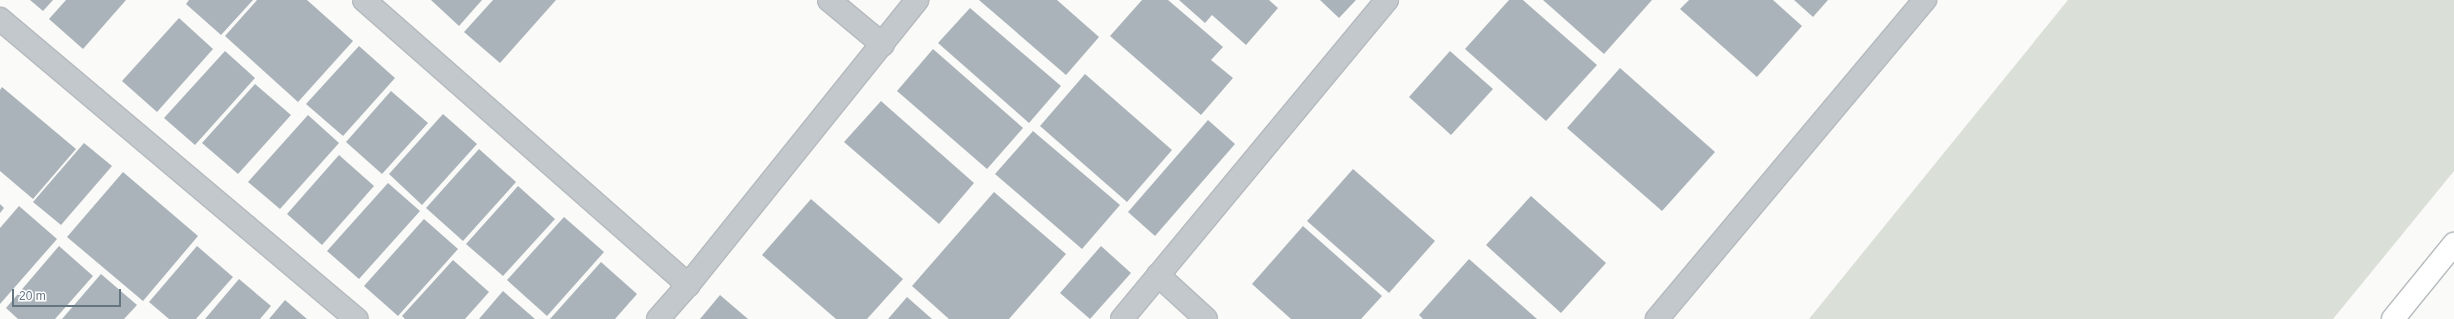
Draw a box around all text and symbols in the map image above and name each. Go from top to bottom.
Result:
scale bar [14,281,123,307]
text: 20 m [19,289,46,303]

